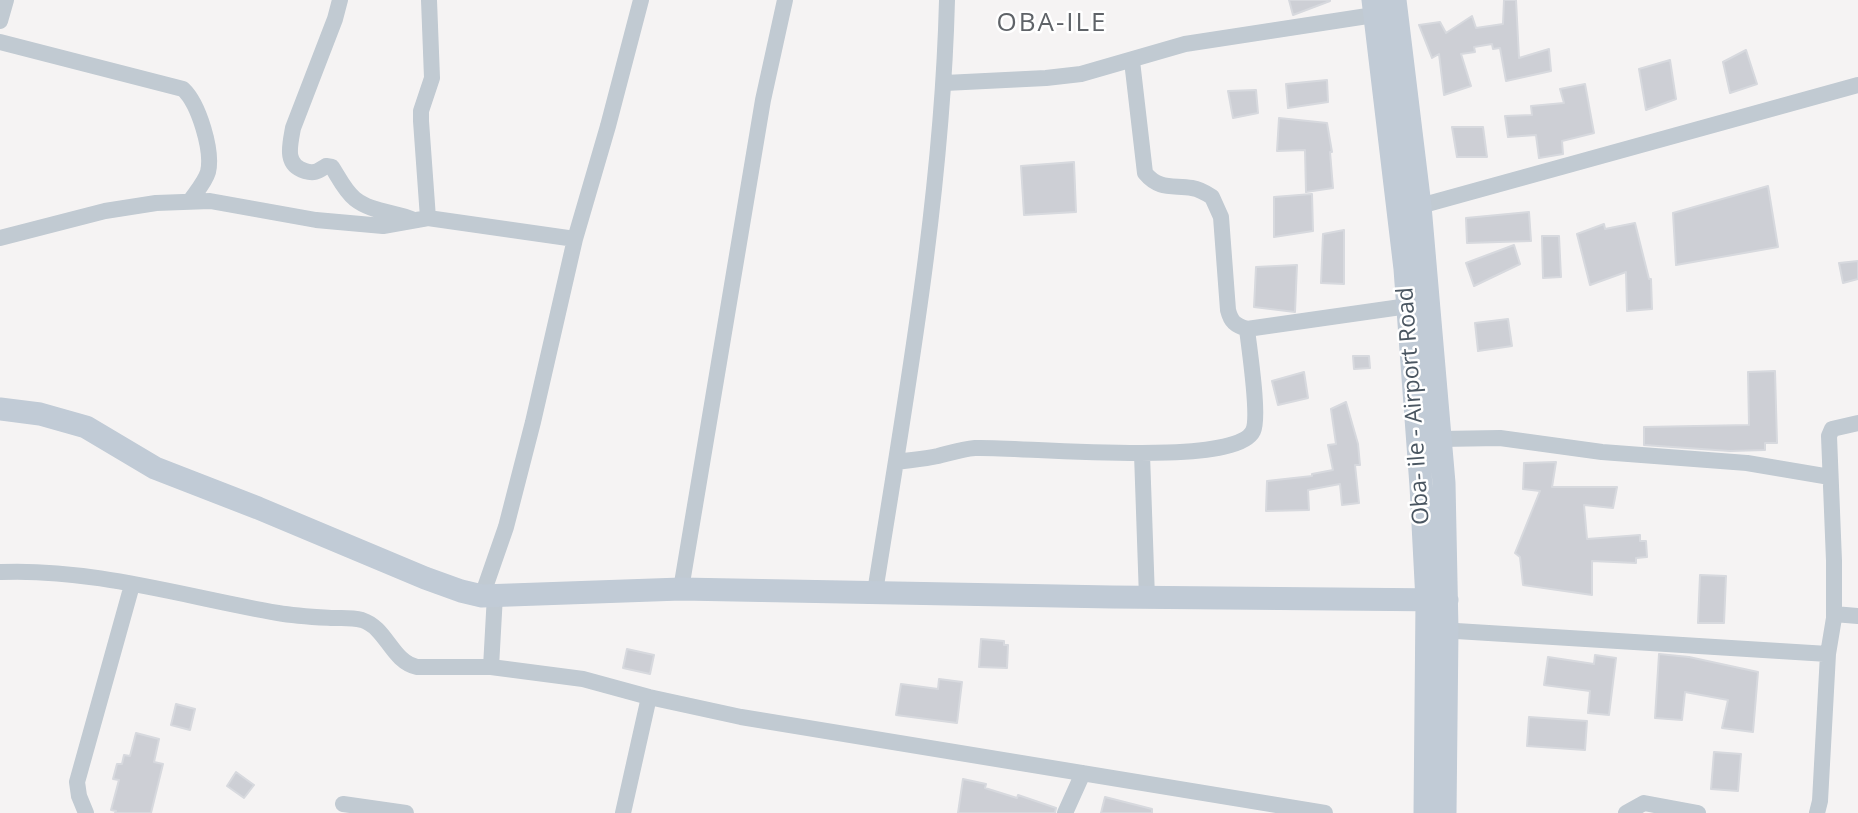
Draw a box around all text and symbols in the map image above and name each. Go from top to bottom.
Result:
district label: OBA-ILE [997,8,1107,40]
street label: Oba- ile - Airport Road [1392,286,1436,526]

